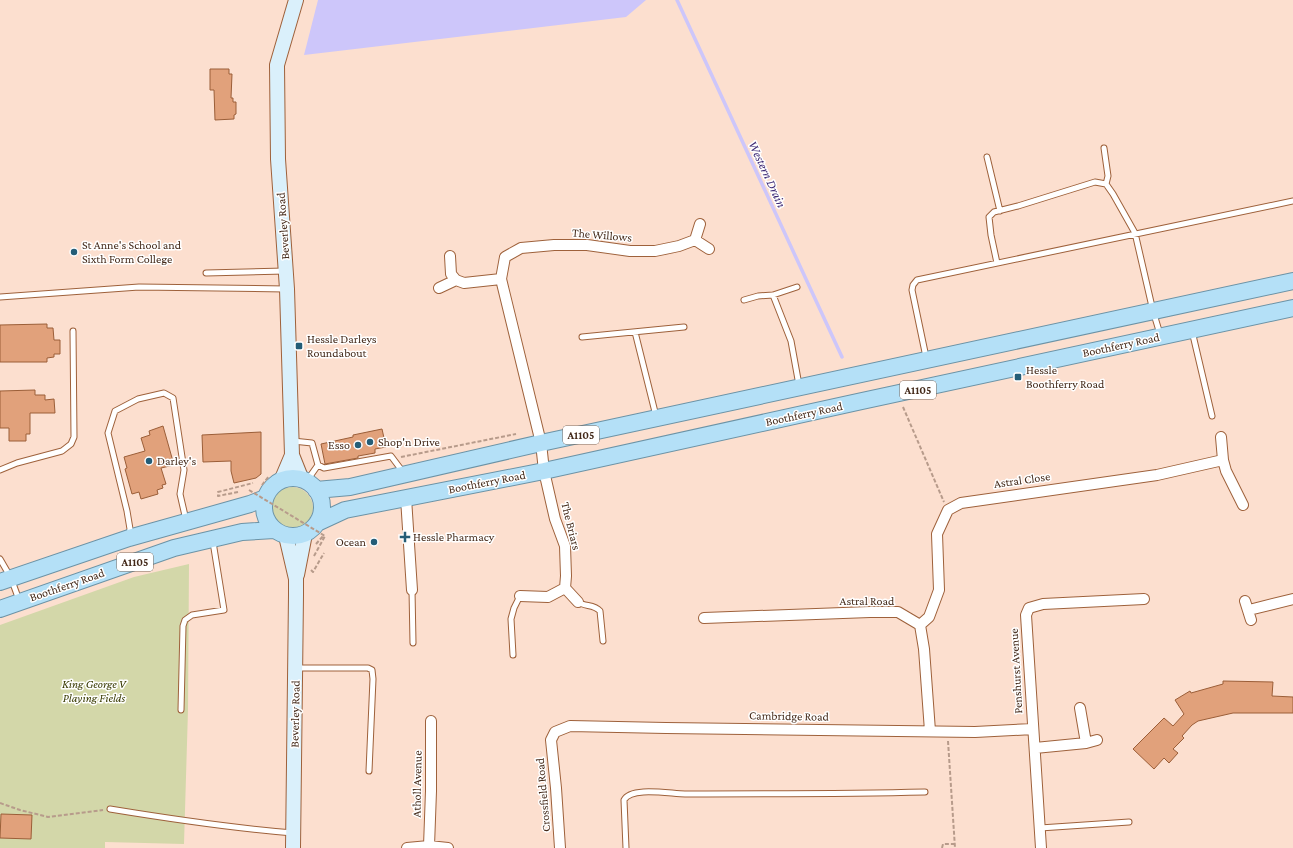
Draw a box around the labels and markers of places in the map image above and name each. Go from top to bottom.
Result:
place label: St Anne's School and Sixth Form College [82,238,182,266]
marker: St Anne's School and Sixth Form College [69,247,79,257]
place label: Hessle Darleys Roundabout [307,332,377,360]
marker: Hessle Darleys Roundabout [294,341,304,351]
place label: Hessle Boothferry Road [1026,363,1105,391]
marker: Hessle Boothferry Road [1013,372,1023,382]
place label: Shop'n Drive [378,435,440,449]
marker: Shop'n Drive [365,437,375,447]
place label: Esso [328,438,350,452]
marker: Esso [353,440,363,450]
place label: Darley's [157,454,196,468]
marker: Darley's [144,456,154,466]
place label: Hessle Pharmacy [413,530,495,544]
marker: Hessle Pharmacy [400,532,410,542]
place label: Ocean [336,535,367,549]
marker: Ocean [369,537,379,547]

